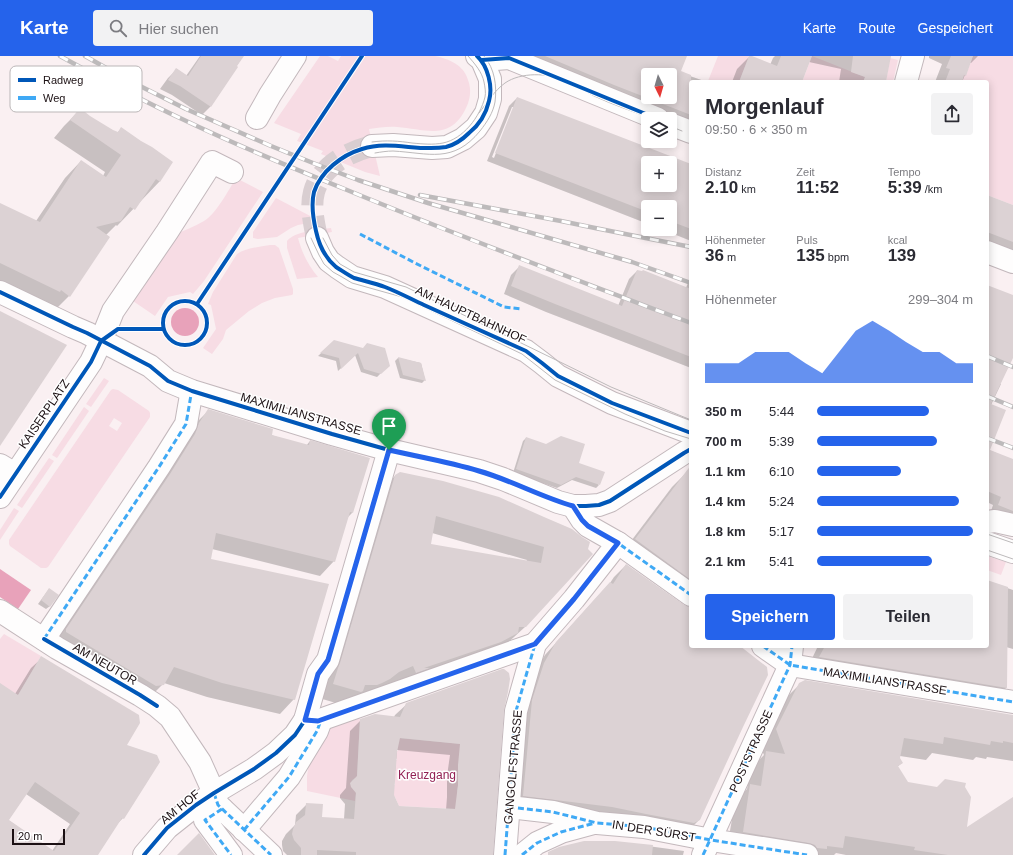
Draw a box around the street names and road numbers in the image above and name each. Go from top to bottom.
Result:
street label: AM HAUPTBAHNHOF [413,283,529,347]
street label: KAISERPLATZ [16,377,72,451]
street label: MAXIMILIANSTRASSE [239,390,363,438]
street label: AM NEUTOR [70,640,140,688]
street label: MAXIMILIANSTRASSE [822,664,948,698]
street label: POSTSTRASSE [727,708,775,794]
street label: GANGOLFSTRASSE [501,709,525,825]
street label: AM HOF [157,787,203,827]
street label: IN DER SÜRST [611,817,698,845]

